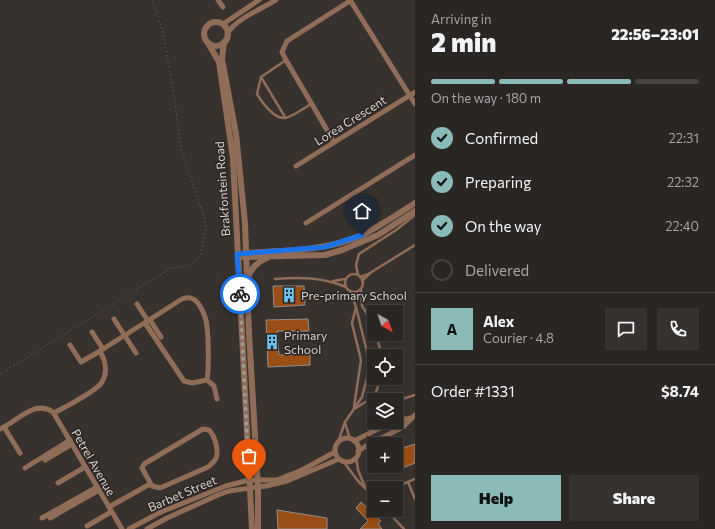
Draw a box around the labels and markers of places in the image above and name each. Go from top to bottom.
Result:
pin [345,194,379,235]
building icon: Pre-primary School [280,286,298,304]
place label: Pre-primary School [301,288,407,302]
place label: Primary School [284,328,327,356]
building icon: Primary School [263,333,281,351]
pin [232,439,266,480]

